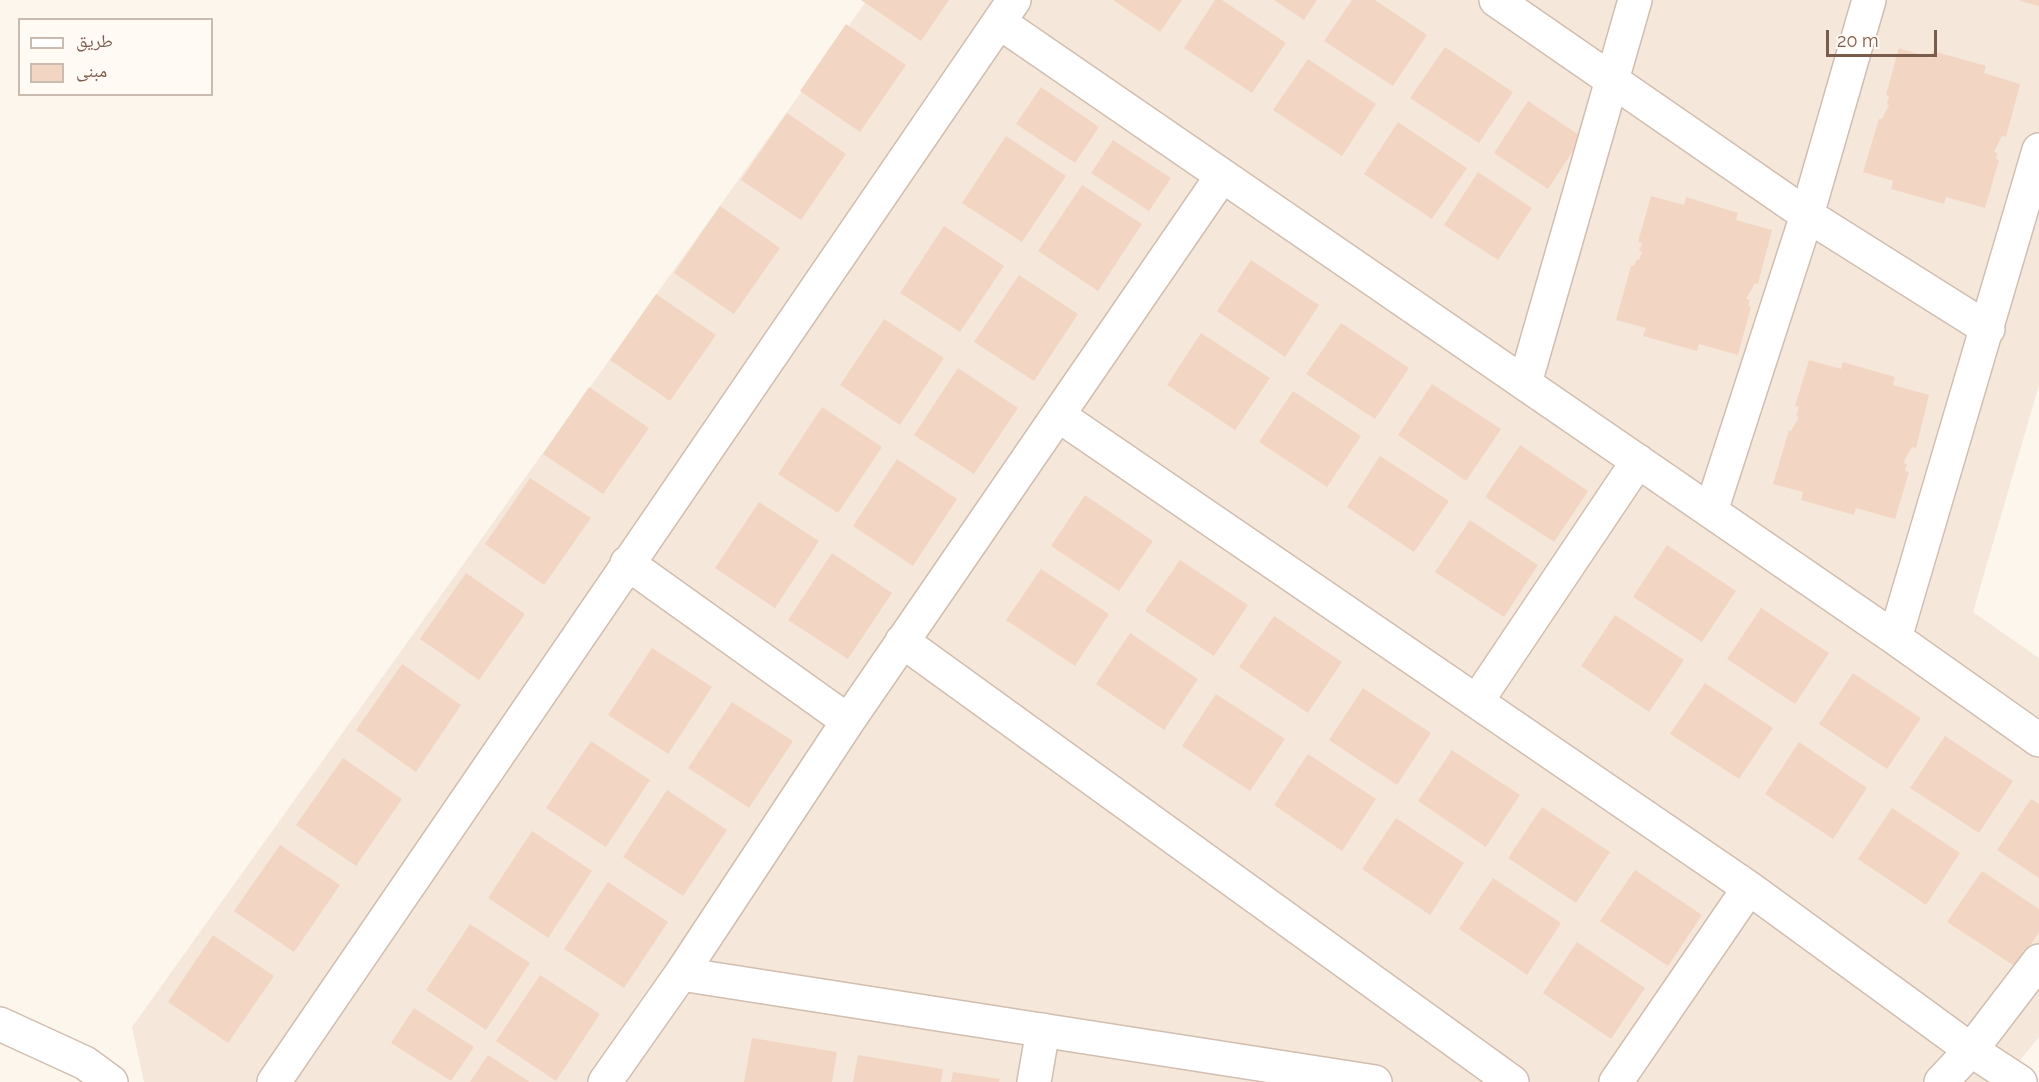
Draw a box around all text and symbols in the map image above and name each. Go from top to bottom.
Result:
legend [18,18,213,96]
scale bar [1829,18,1940,56]
text: طريق [76,30,113,51]
text: 20 m [1837,30,1879,51]
text: مبنى [76,60,107,81]

